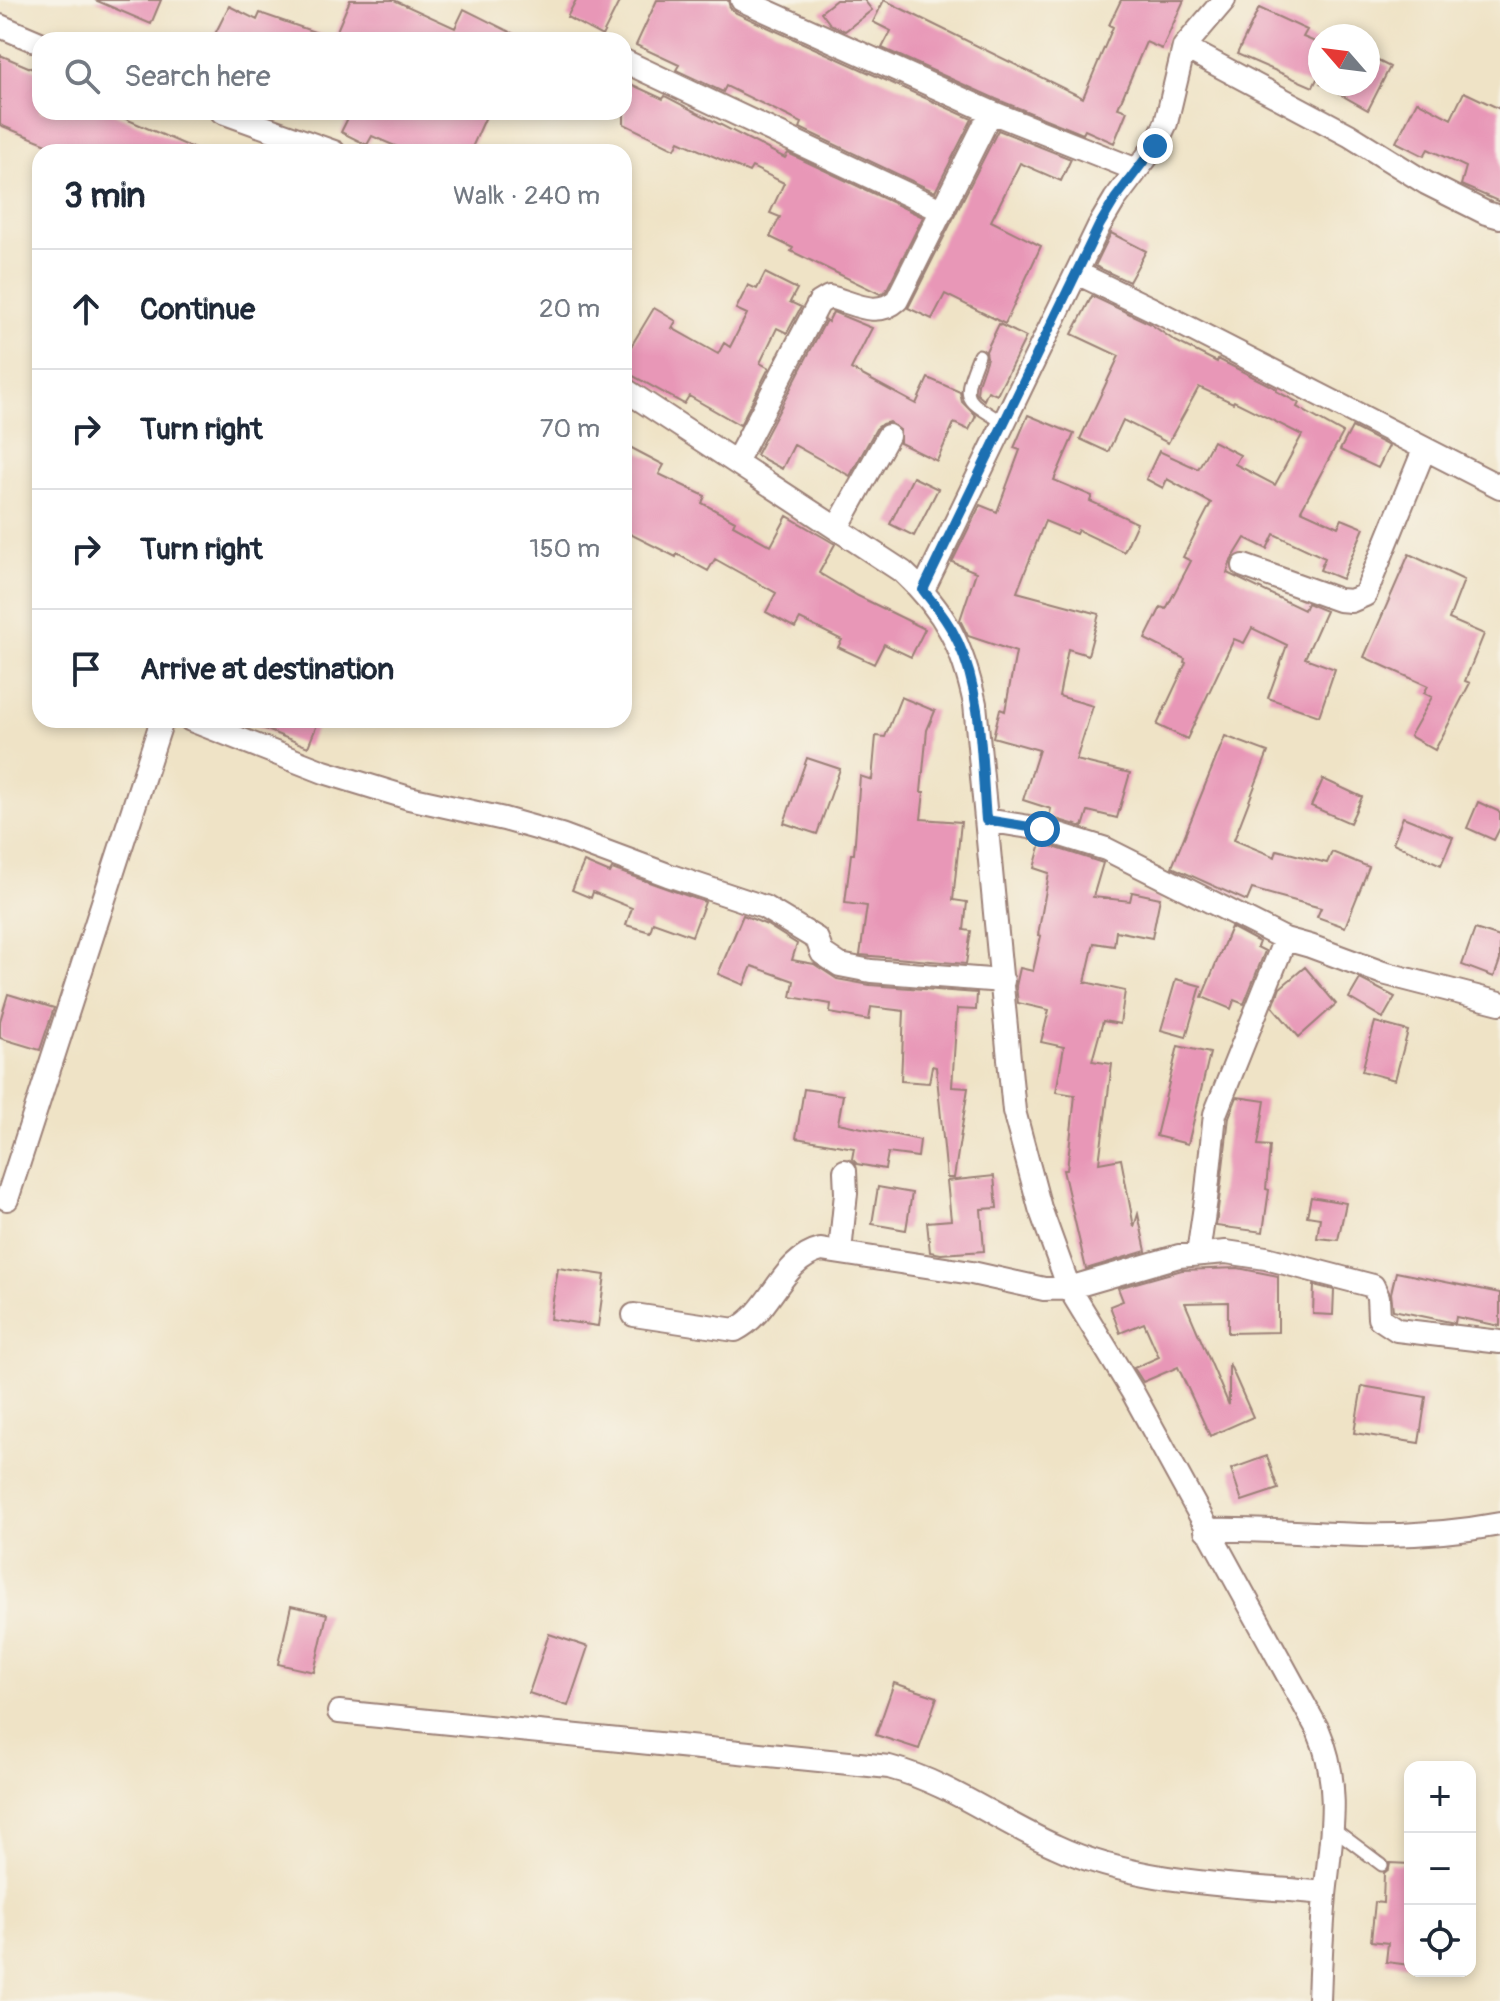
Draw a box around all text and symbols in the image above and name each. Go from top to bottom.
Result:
north arrow [1308,24,1380,96]
search box [32,32,632,120]
icon: search [60,54,104,98]
text: Search here [124,58,271,95]
route end [1137,128,1173,164]
text: 3 min [64,175,146,218]
text: Walk · 240 m [453,180,600,212]
icon: ahead [64,287,108,331]
text: Continue [140,291,255,328]
text: 20 m [539,293,600,325]
icon: right [64,407,108,451]
text: Turn right [140,411,263,448]
text: 70 m [540,413,600,445]
icon: right [64,527,108,571]
text: Turn right [140,531,263,568]
text: 150 m [529,533,600,565]
icon: arrive [64,647,108,691]
text: Arrive at destination [140,651,394,688]
route start [1024,811,1060,847]
map controls [1404,1761,1476,1977]
button: + [1404,1761,1476,1833]
button: − [1404,1833,1476,1905]
button: locate [1404,1905,1476,1977]

